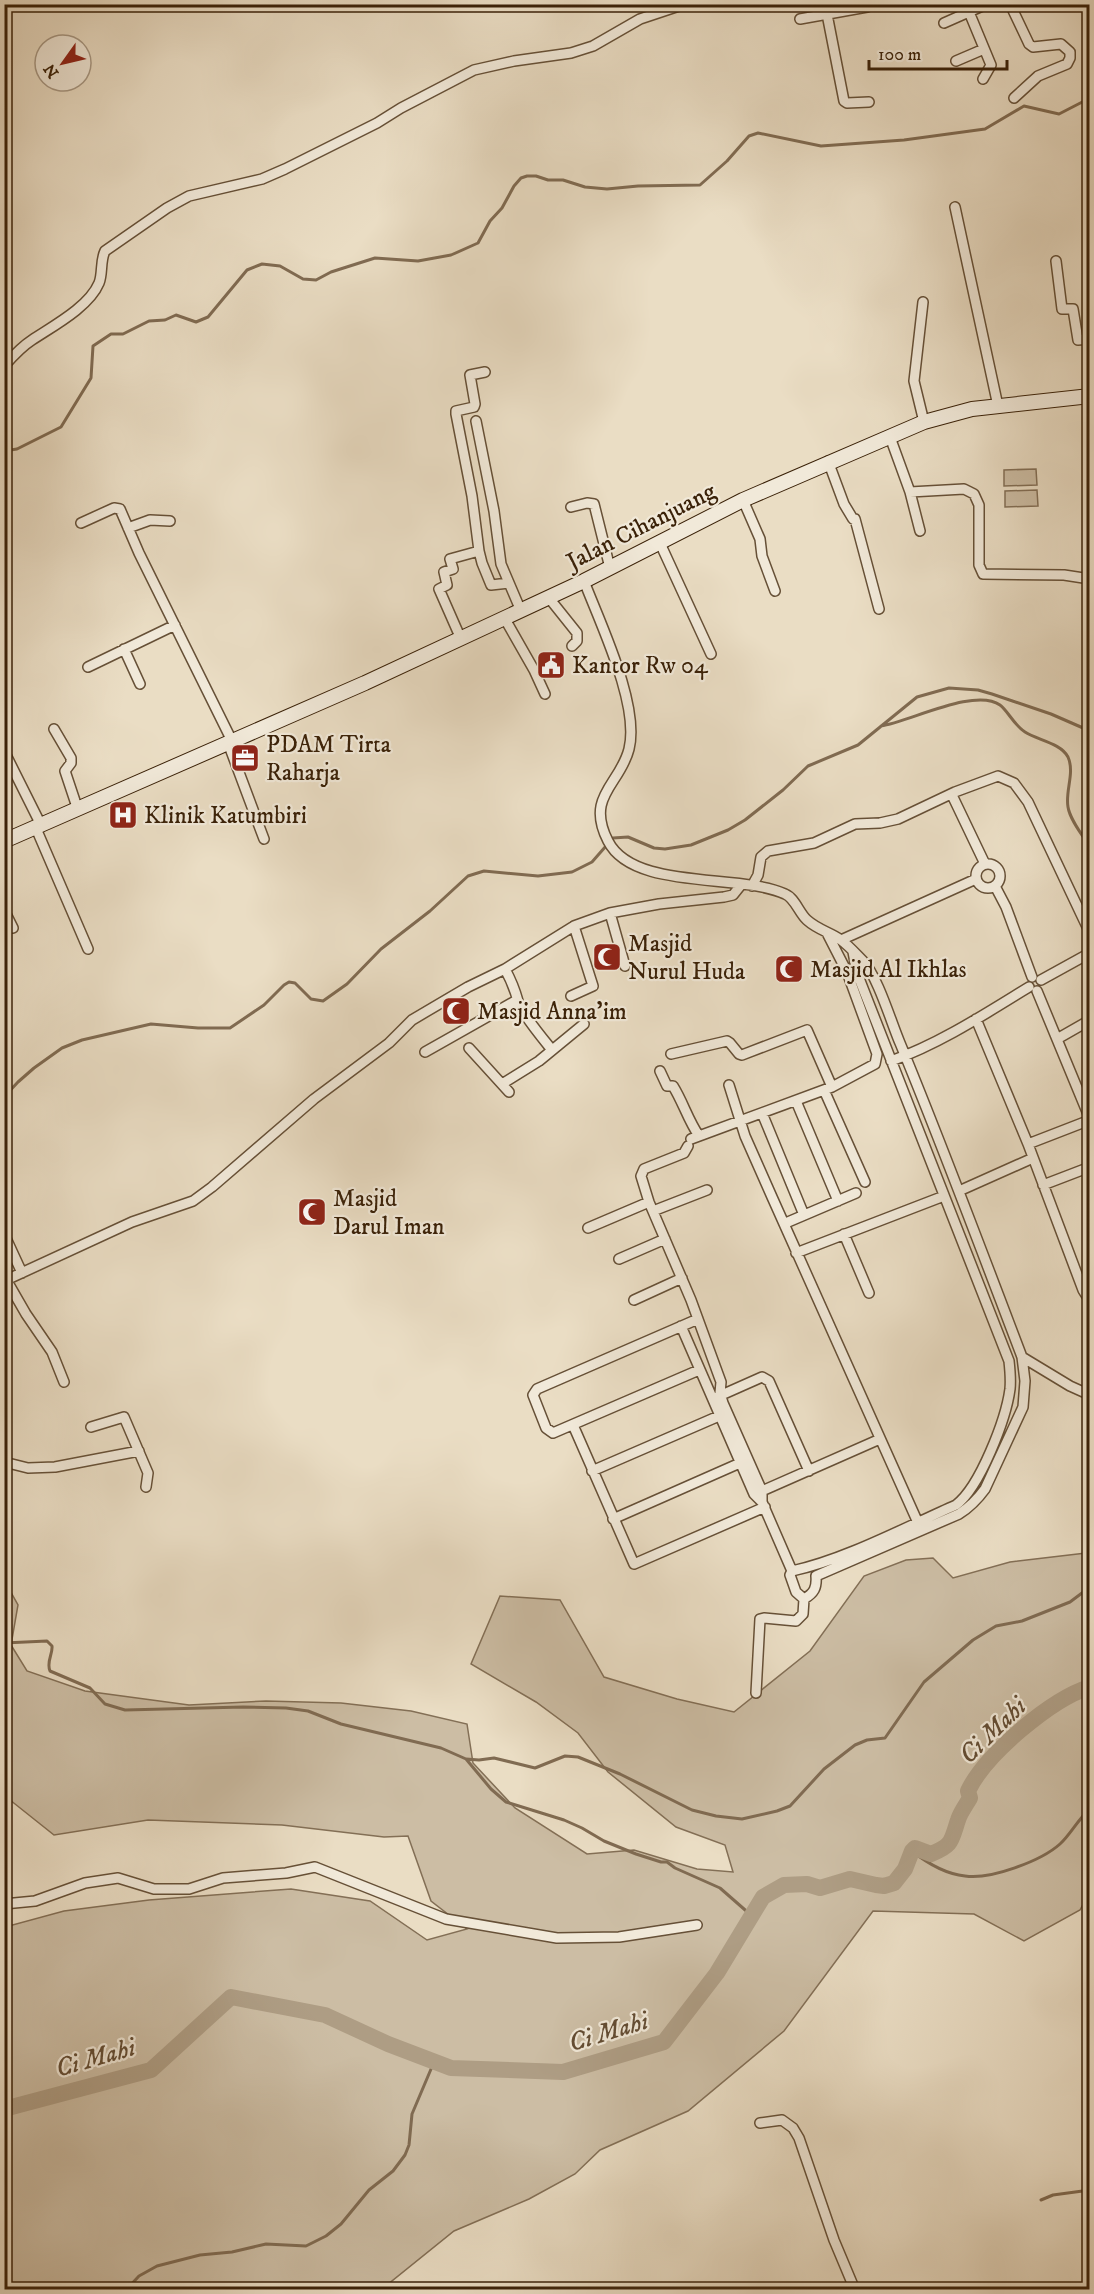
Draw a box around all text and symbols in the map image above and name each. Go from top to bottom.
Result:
north arrow [33,33,93,93]
scale bar [869,33,1007,71]
text: 100 m [878,44,921,66]
text: N [39,60,63,82]
street label: Jalan Cihanjuang [560,476,721,578]
public building icon: Kantor Rw 04 [535,649,567,681]
place label: Kantor Rw 04 [572,651,709,681]
place label: PDAM Tirta Raharja [266,730,392,788]
office icon: PDAM Tirta Raharja [229,742,261,774]
hospital icon: Klinik Katumbiri [107,799,139,831]
place label: Klinik Katumbiri [144,801,307,831]
place label: Masjid Nurul Huda [628,929,746,987]
mosque icon: Masjid Nurul Huda [591,941,623,973]
mosque icon: Masjid Al Ikhlas [773,953,805,985]
place label: Masjid Al Ikhlas [810,955,967,985]
mosque icon: Masjid Anna'im [440,995,472,1027]
place label: Masjid Anna'im [477,997,627,1027]
place label: Masjid Darul Iman [333,1184,445,1242]
mosque icon: Masjid Darul Iman [296,1196,328,1228]
water label: Ci Mahi [952,1689,1035,1771]
water label: Ci Mahi [564,2004,654,2060]
water label: Ci Mahi [52,2031,141,2086]

